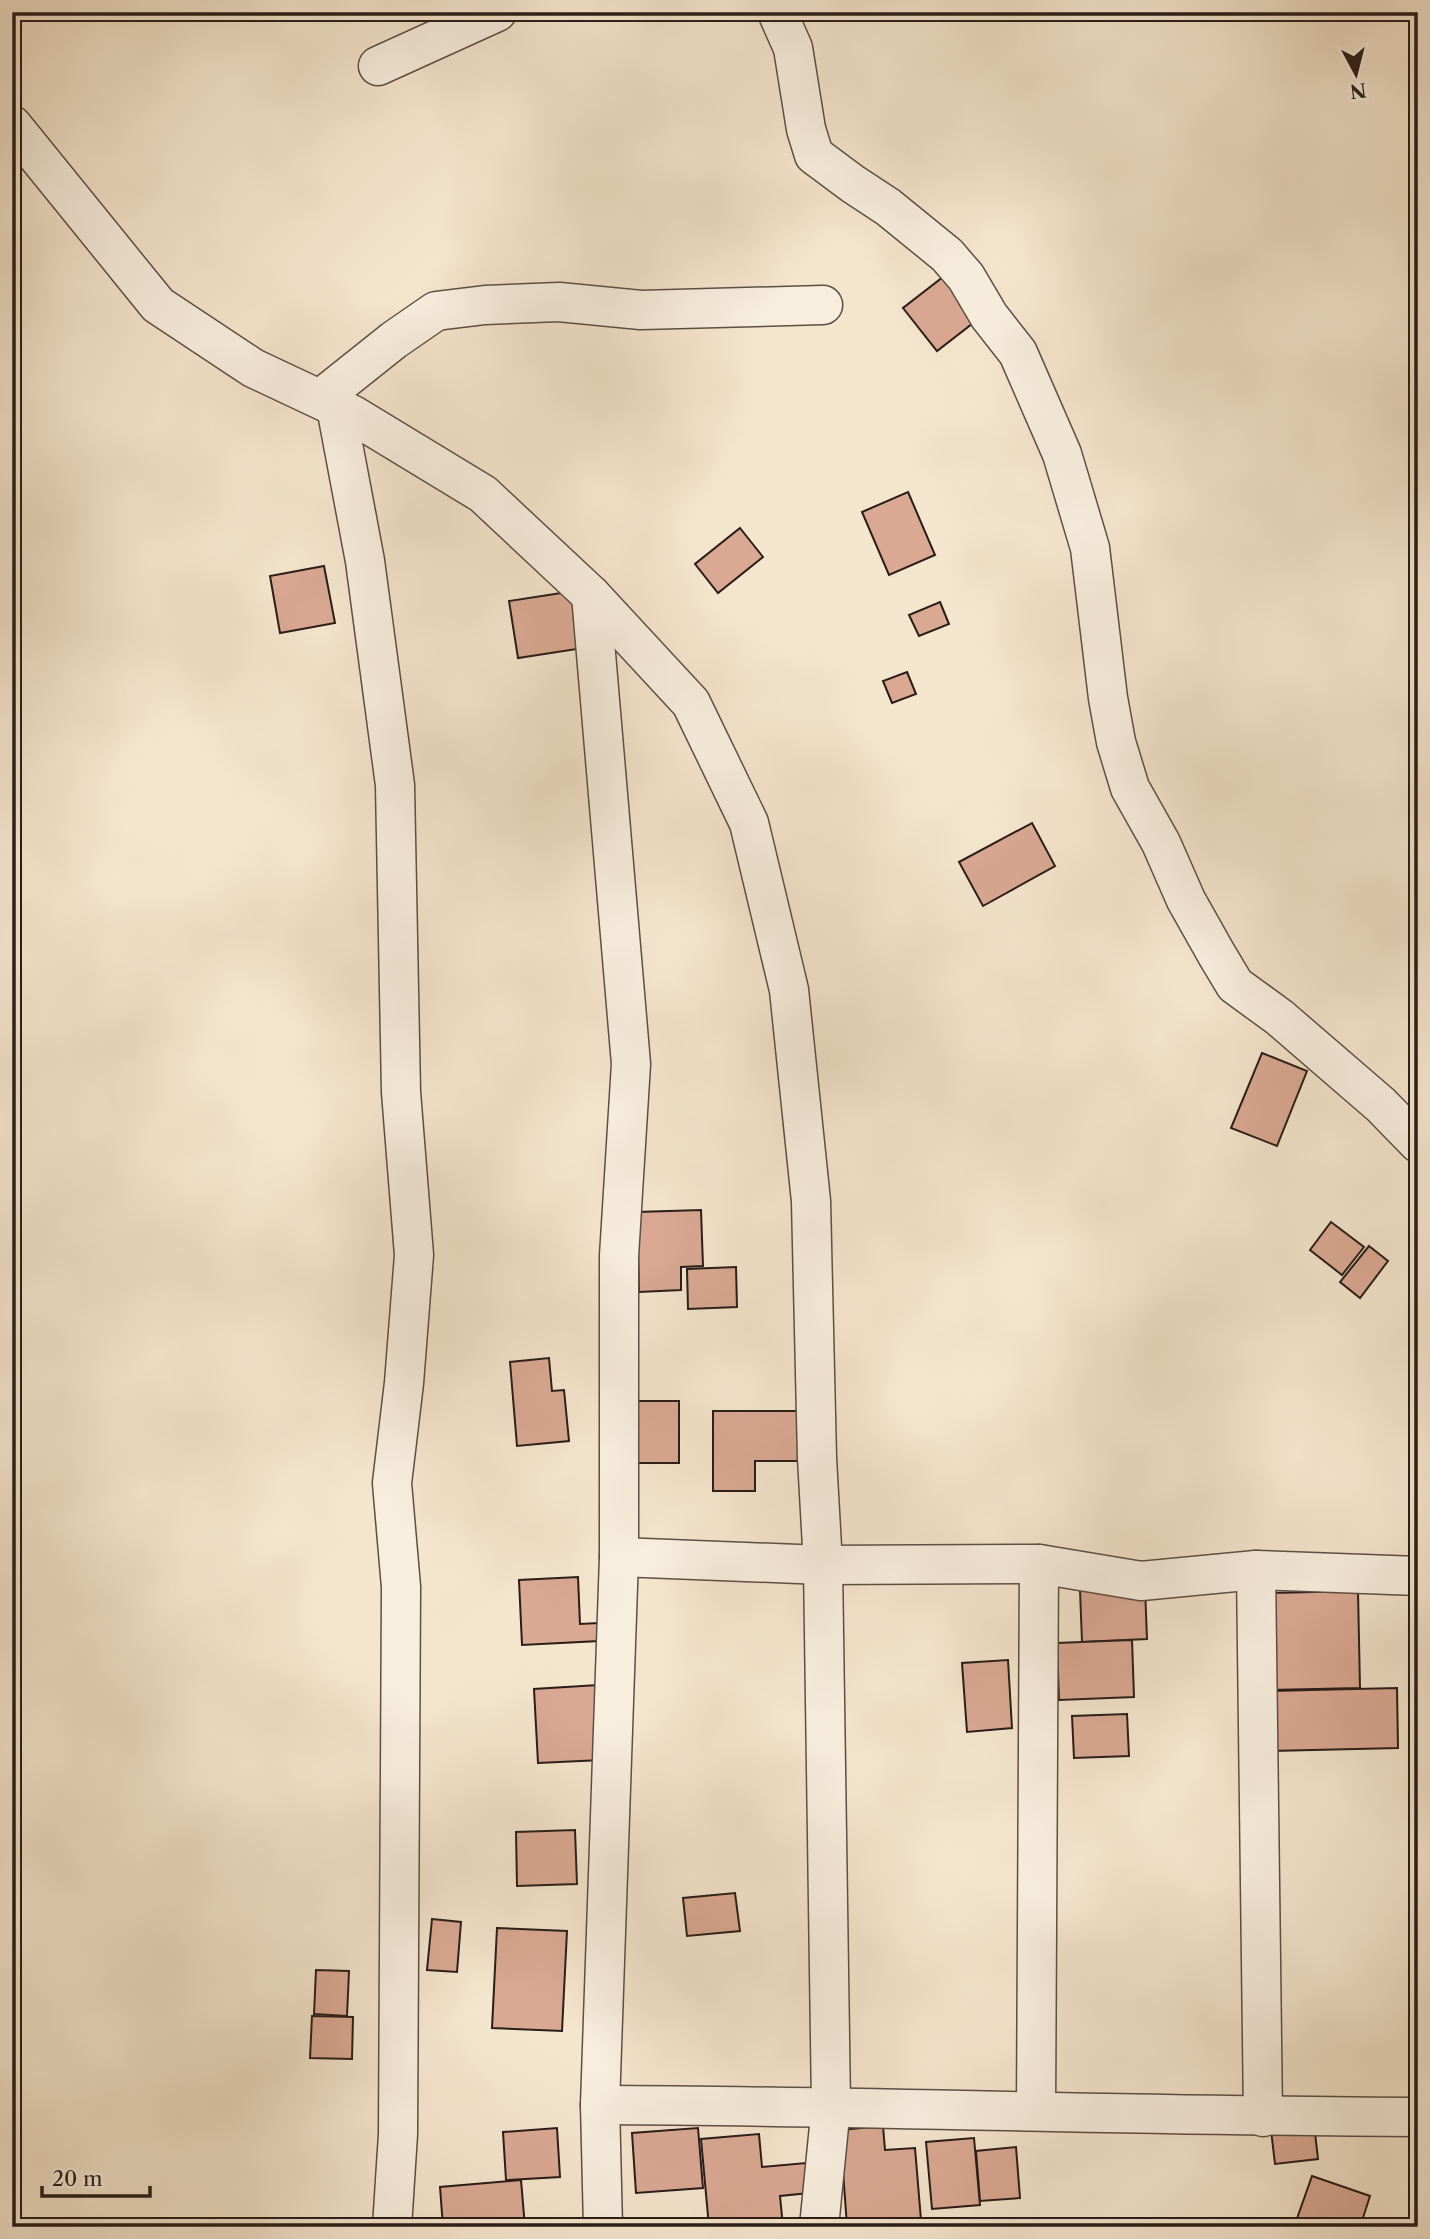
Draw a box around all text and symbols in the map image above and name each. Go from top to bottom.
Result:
north arrow [1322,38,1392,108]
text: N [1348,78,1368,103]
scale bar [42,2155,150,2199]
text: 20 m [52,2166,103,2191]

